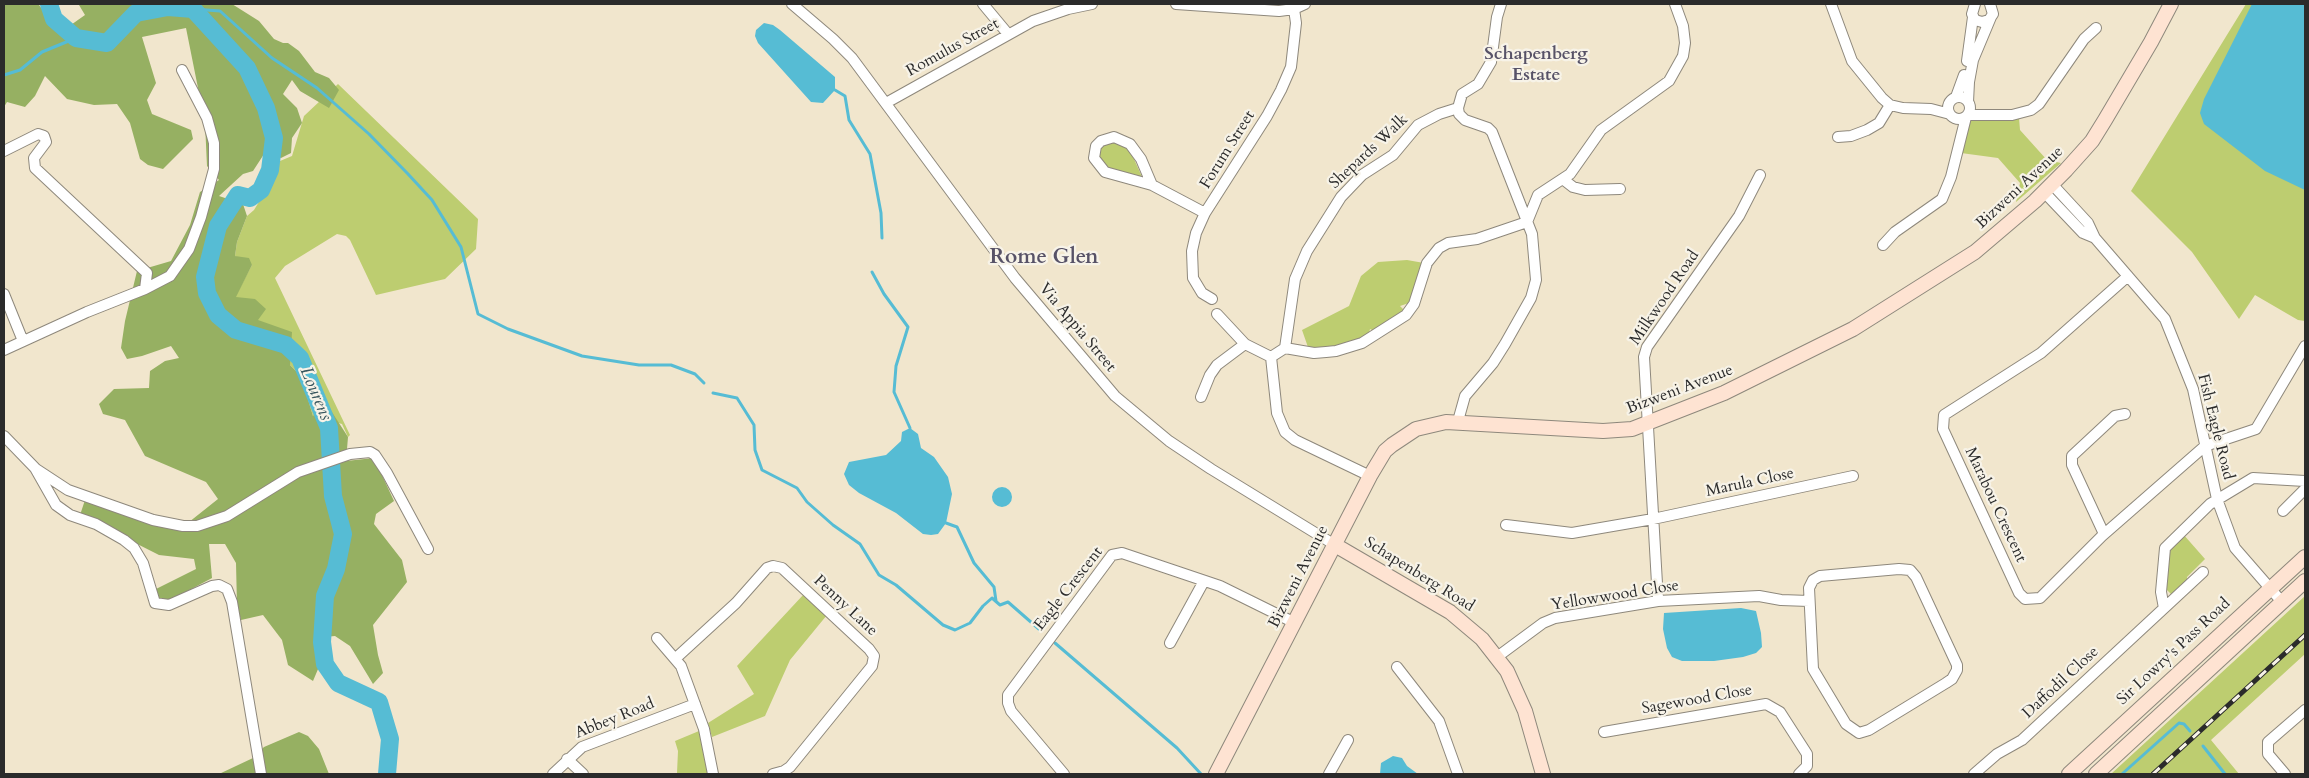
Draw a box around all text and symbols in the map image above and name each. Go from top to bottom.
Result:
street label: Romulus Street [903,15,1003,81]
district label: Schapenberg Estate [1484,44,1588,86]
street label: Forum Street [1196,107,1260,193]
street label: Shepards Walk [1326,111,1412,193]
street label: Bizweni Avenue [1972,143,2068,233]
district label: Rome Glen [989,245,1099,271]
street label: Milkwood Road [1626,247,1704,349]
street label: Via Appia Street [1034,280,1120,376]
street label: Bizweni Avenue [1624,361,1736,419]
water label: Lourens [294,364,336,424]
street label: Fish Eagle Road [2193,372,2237,482]
street label: Marabou Crescent [1960,445,2030,565]
street label: Marula Close [1704,464,1796,502]
street label: Bizweni Avenue [1265,523,1333,631]
street label: Schapenberg Road [1360,533,1478,617]
street label: Eagle Crescent [1030,543,1108,635]
street label: Penny Lane [809,571,881,641]
street label: Yellowwood Close [1550,576,1680,616]
street label: Sir Lowry's Pass Road [2113,595,2235,709]
street label: Daffodil Close [2019,643,2103,723]
street label: Sagewood Close [1640,681,1754,719]
street label: Abbey Road [573,694,657,744]

